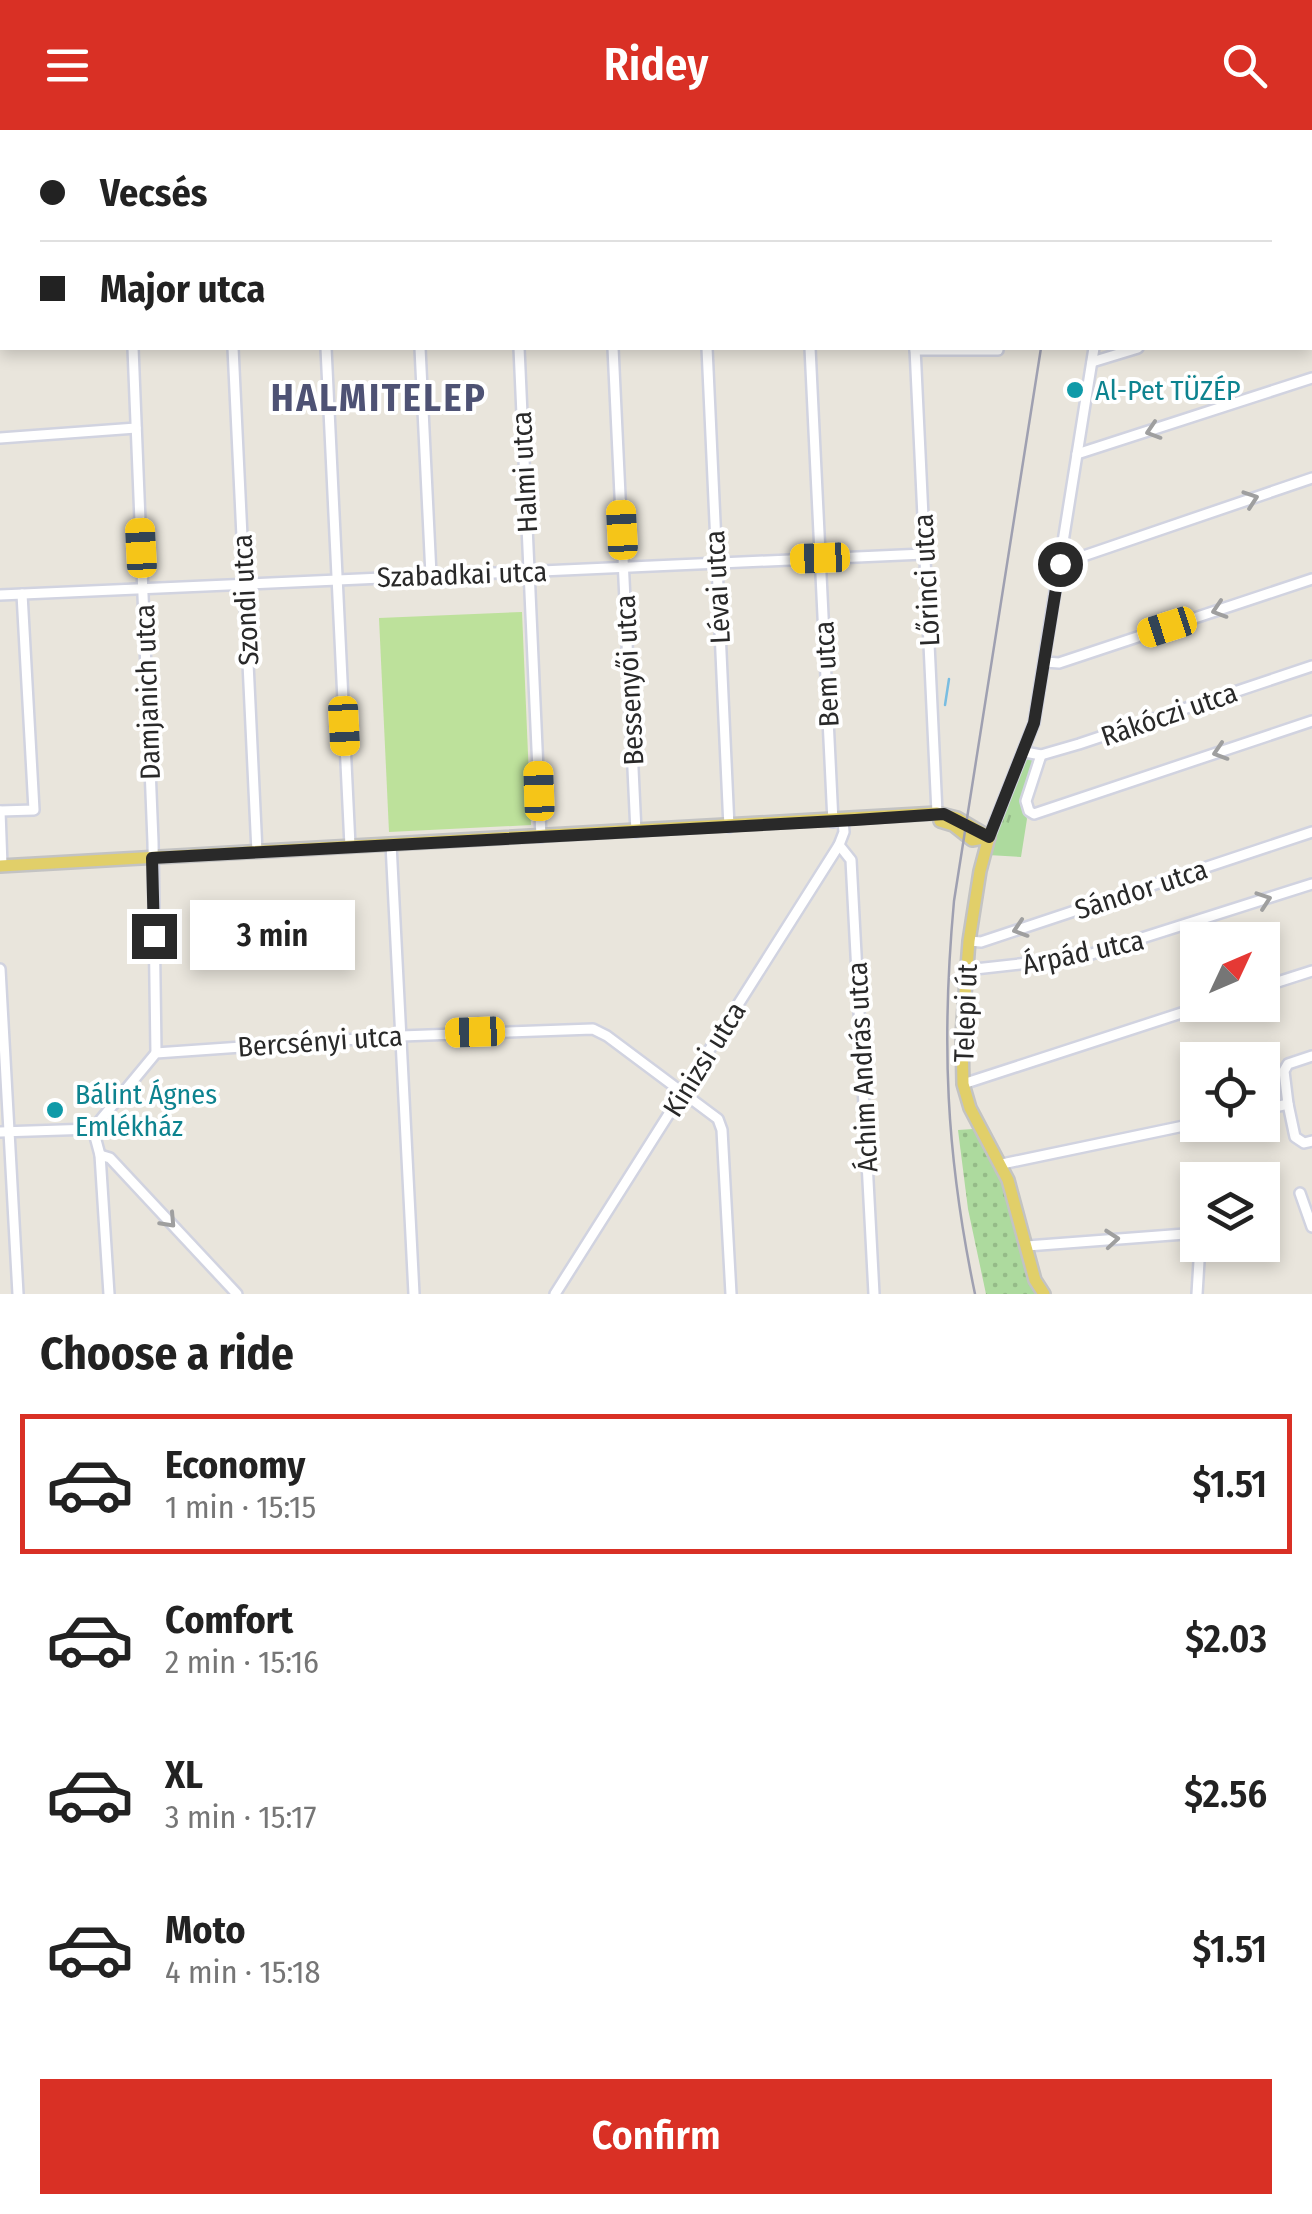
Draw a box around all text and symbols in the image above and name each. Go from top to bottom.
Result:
icon: menu [40,38,95,93]
text: Ridey [604,38,708,92]
icon: search [1217,38,1272,93]
text: Vecsés [100,170,207,216]
text: Major utca [100,266,265,312]
place label: Al-Pet TÜZÉP [1095,374,1241,407]
district label: HALMITELEP [271,375,487,421]
marker: Al-Pet TÜZÉP [1064,379,1086,401]
street label: Halmi utca [505,410,544,534]
one-way arrow [1145,419,1162,439]
one-way arrow [1242,490,1259,511]
car [605,499,639,561]
street label: Lőrinci utca [907,513,946,647]
car [124,517,158,579]
street label: Lévai utca [698,529,737,645]
street label: Szondi utca [226,533,265,666]
car [789,542,851,574]
route start [1038,542,1083,587]
street label: Szabadkai utca [376,555,548,594]
street label: Bessenyői utca [609,594,650,766]
one-way arrow [1212,598,1229,618]
street label: Damjanich utca [128,603,167,780]
car [1134,603,1200,651]
street label: Bem utca [807,620,846,728]
street label: Rákóczi utca [1097,676,1242,753]
car [327,695,361,757]
one-way arrow [1212,740,1229,760]
car [523,760,555,822]
street label: Sándor utca [1071,853,1212,926]
one-way arrow [1255,892,1272,912]
callout: 3 min [189,901,354,971]
route end [132,914,177,959]
text: 3 min [237,916,308,954]
one-way arrow [1013,917,1030,937]
north arrow [1180,922,1280,1022]
map controls [1180,922,1280,1262]
street label: Árpád utca [1019,924,1147,981]
street label: Áchim András utca [841,961,884,1173]
street label: Telepi út [947,962,984,1063]
street label: Kinizsi utca [656,996,753,1123]
car [444,1016,506,1048]
street label: Bercsényi utca [236,1019,404,1064]
button: locate [1180,1042,1280,1142]
place label: Bálint Ágnes Emlékház [75,1078,217,1143]
marker: Bálint Ágnes Emlékház [44,1099,66,1121]
button: layers [1180,1162,1280,1262]
one-way arrow [157,1209,175,1228]
one-way arrow [1105,1228,1121,1250]
text: Choose a ride [40,1327,294,1381]
icon: car [45,1439,135,1529]
text: Economy [165,1442,305,1488]
text: $1.51 [1193,1461,1267,1507]
text: 1 min · 15:15 [165,1488,316,1526]
icon: car [45,1594,135,1684]
text: Comfort [165,1597,293,1643]
text: $2.03 [1185,1616,1267,1662]
text: 2 min · 15:16 [165,1643,319,1681]
icon: car [45,1749,135,1839]
text: XL [165,1752,203,1798]
text: $2.56 [1184,1771,1267,1817]
text: 3 min · 15:17 [165,1798,316,1836]
icon: car [45,1904,135,1994]
text: Moto [165,1907,246,1953]
text: $1.51 [1193,1926,1267,1972]
text: 4 min · 15:18 [165,1953,321,1991]
button: Confirm [40,2079,1272,2194]

